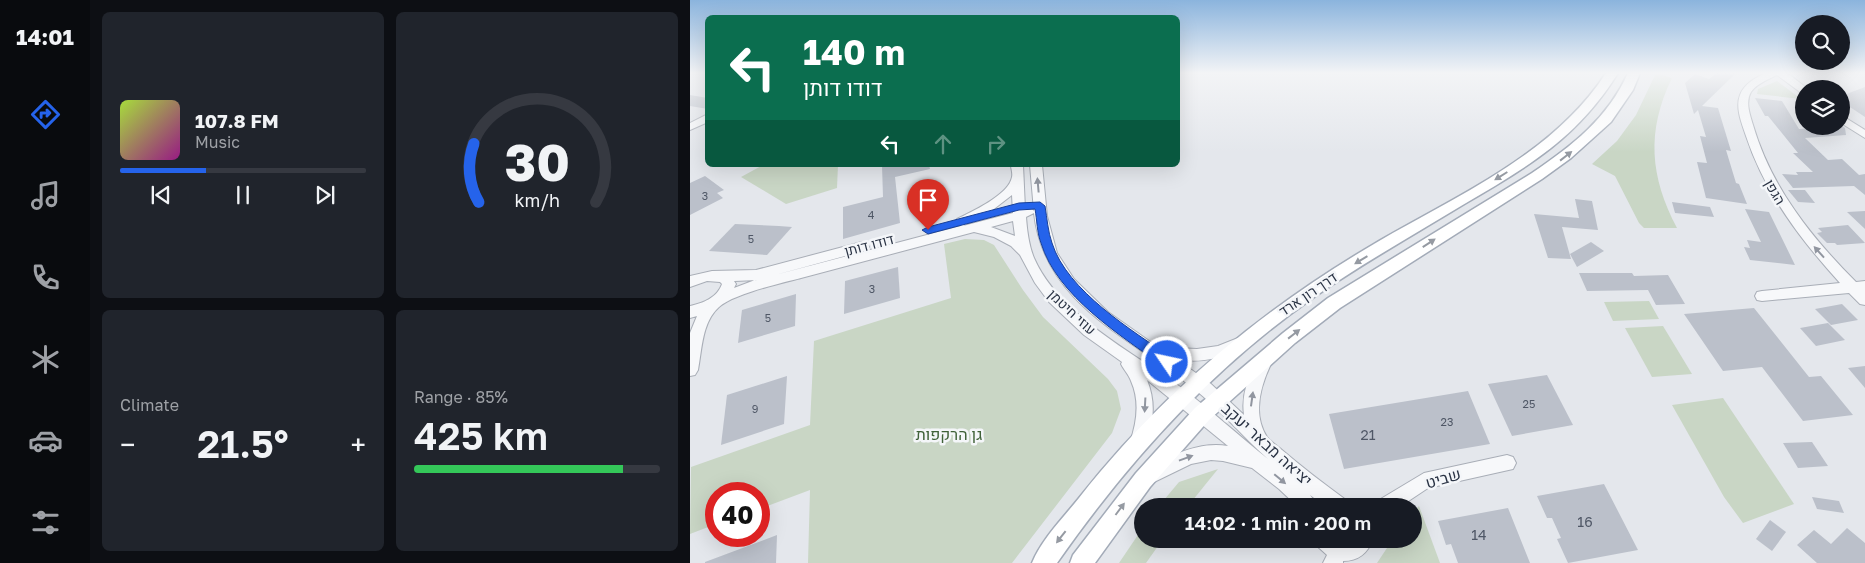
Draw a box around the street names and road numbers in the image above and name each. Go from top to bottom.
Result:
street label: הגפן [1761,176,1789,207]
street label: דודו דותן [842,230,895,259]
street label: דרך רון ארד [1275,268,1340,319]
street label: עוזי חיטמן [1045,285,1100,338]
street label: יציאה מבאר יעקב [1217,398,1317,490]
street label: שביט [1423,463,1463,493]

